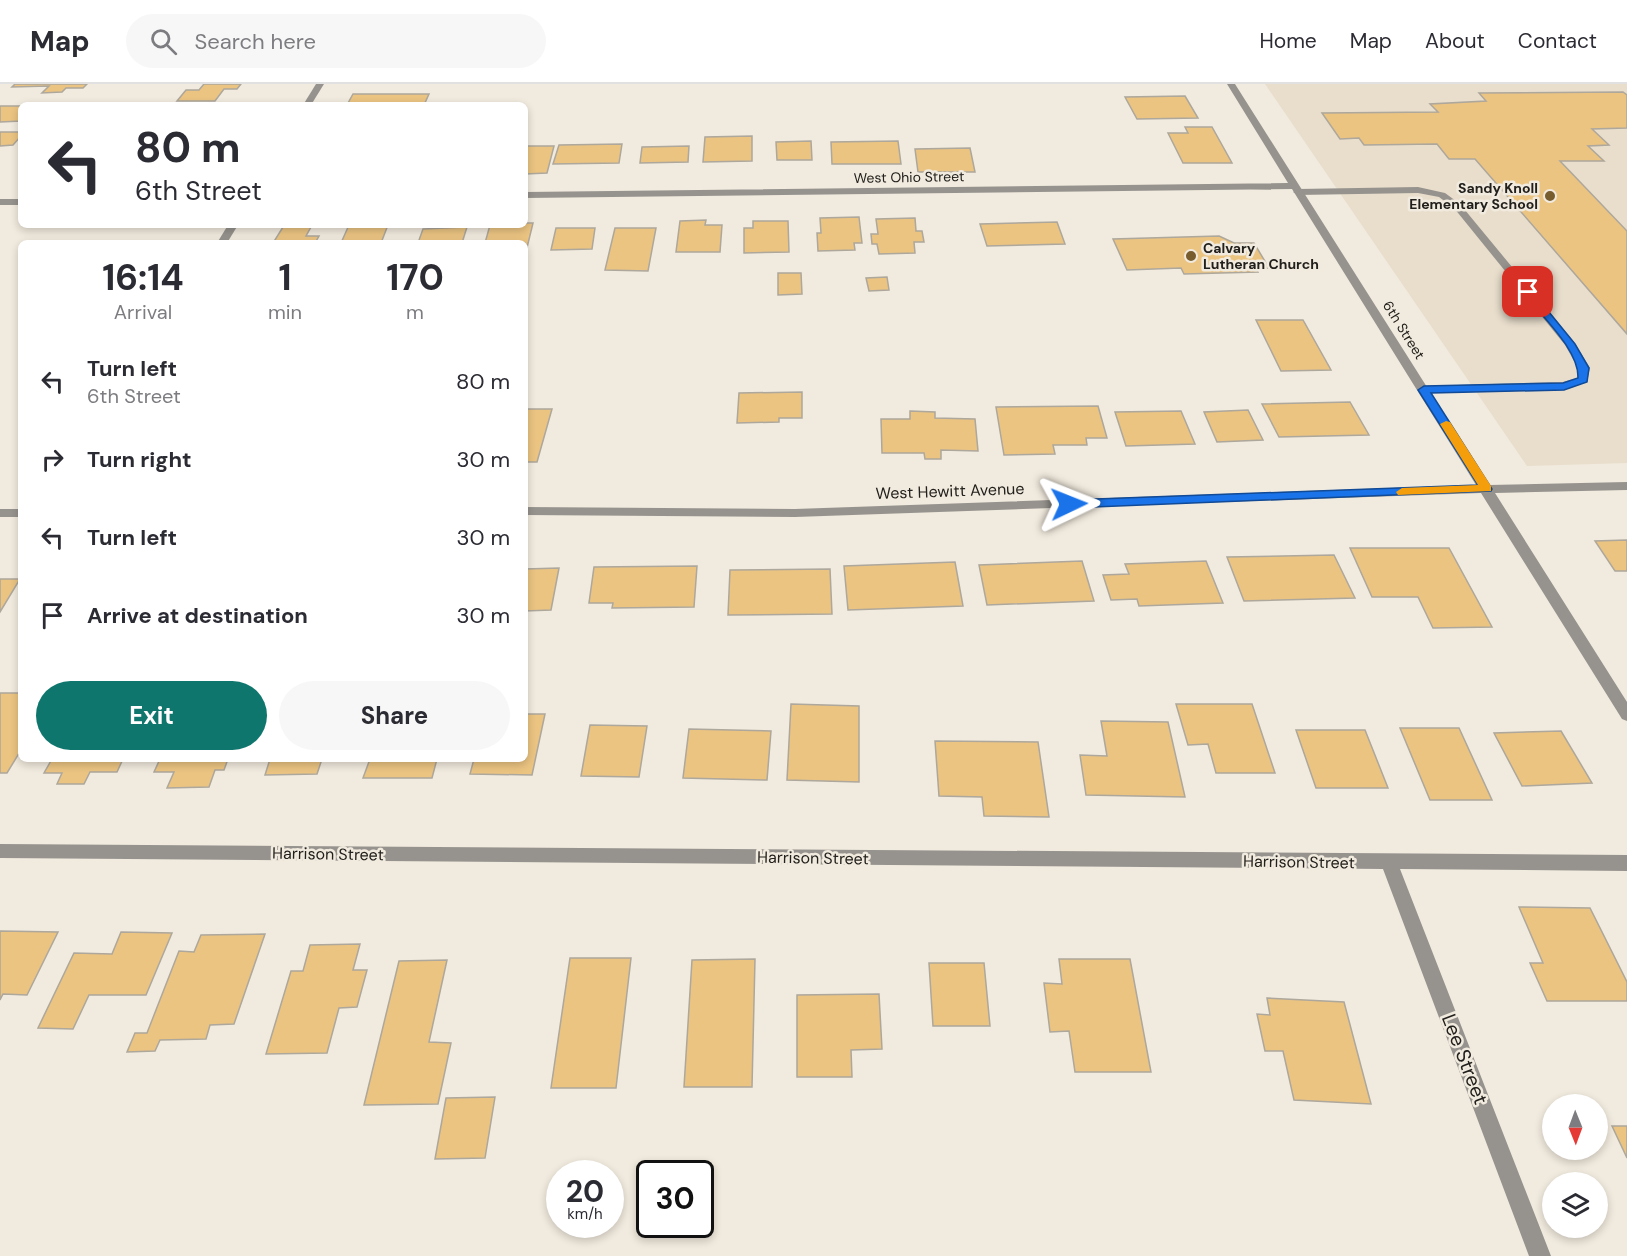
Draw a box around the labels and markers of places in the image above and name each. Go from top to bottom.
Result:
place label: Sandy Knoll Elementary School [1409,179,1538,213]
marker: Sandy Knoll Elementary School [1543,189,1557,203]
place label: Calvary Lutheran Church [1203,239,1319,273]
marker: Calvary Lutheran Church [1184,249,1198,263]
pin [1502,266,1553,317]

